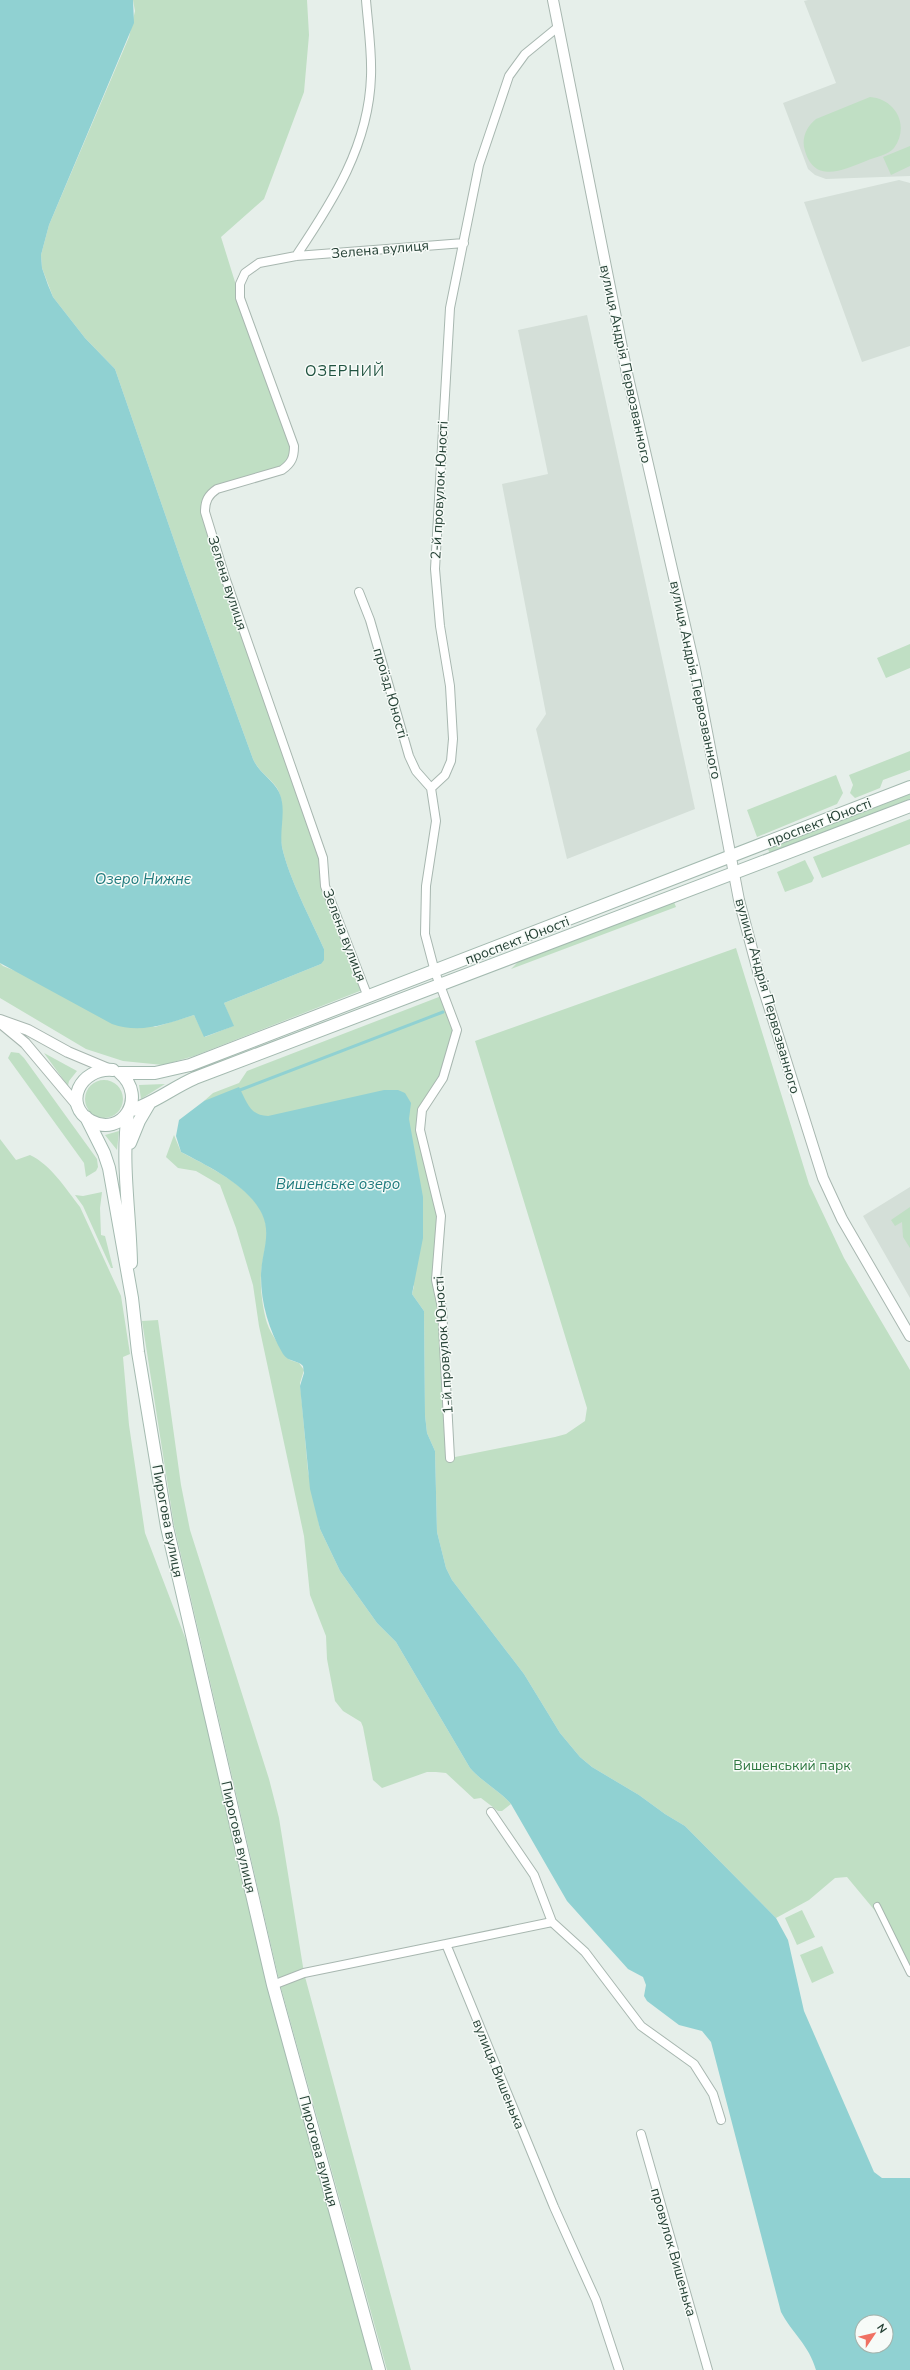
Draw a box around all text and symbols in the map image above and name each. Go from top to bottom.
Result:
street label: Зелена вулиця [330,236,430,263]
street label: вулиця Андрія Первозванного [595,263,656,465]
district label: ОЗЕРНИЙ [305,361,385,381]
street label: 2-й провулок Юності [426,420,453,560]
street label: Зелена вулиця [203,533,252,633]
street label: вулиця Андрія Первозванного [665,579,726,781]
street label: проїзд Юності [369,646,413,741]
street label: проспект Юності [764,794,874,851]
water label: Озеро Нижнє [95,869,192,889]
street label: Зелена вулиця [318,886,371,984]
street label: вулиця Андрія Первозванного [730,896,805,1096]
street label: проспект Юності [462,912,572,969]
water label: Вишенське озеро [276,1174,400,1194]
street label: 1-й провулок Юності [429,1275,458,1415]
street label: Пирогова вулиця [147,1463,188,1579]
park label: Вишенський парк [733,1756,851,1775]
street label: Пирогова вулиця [216,1779,261,1895]
street label: вулиця Вишенька [468,2016,529,2132]
street label: Пирогова вулиця [295,2093,343,2209]
street label: провулок Вишенька [646,2186,701,2319]
north arrow [854,2314,894,2354]
text: N [873,2321,890,2336]

